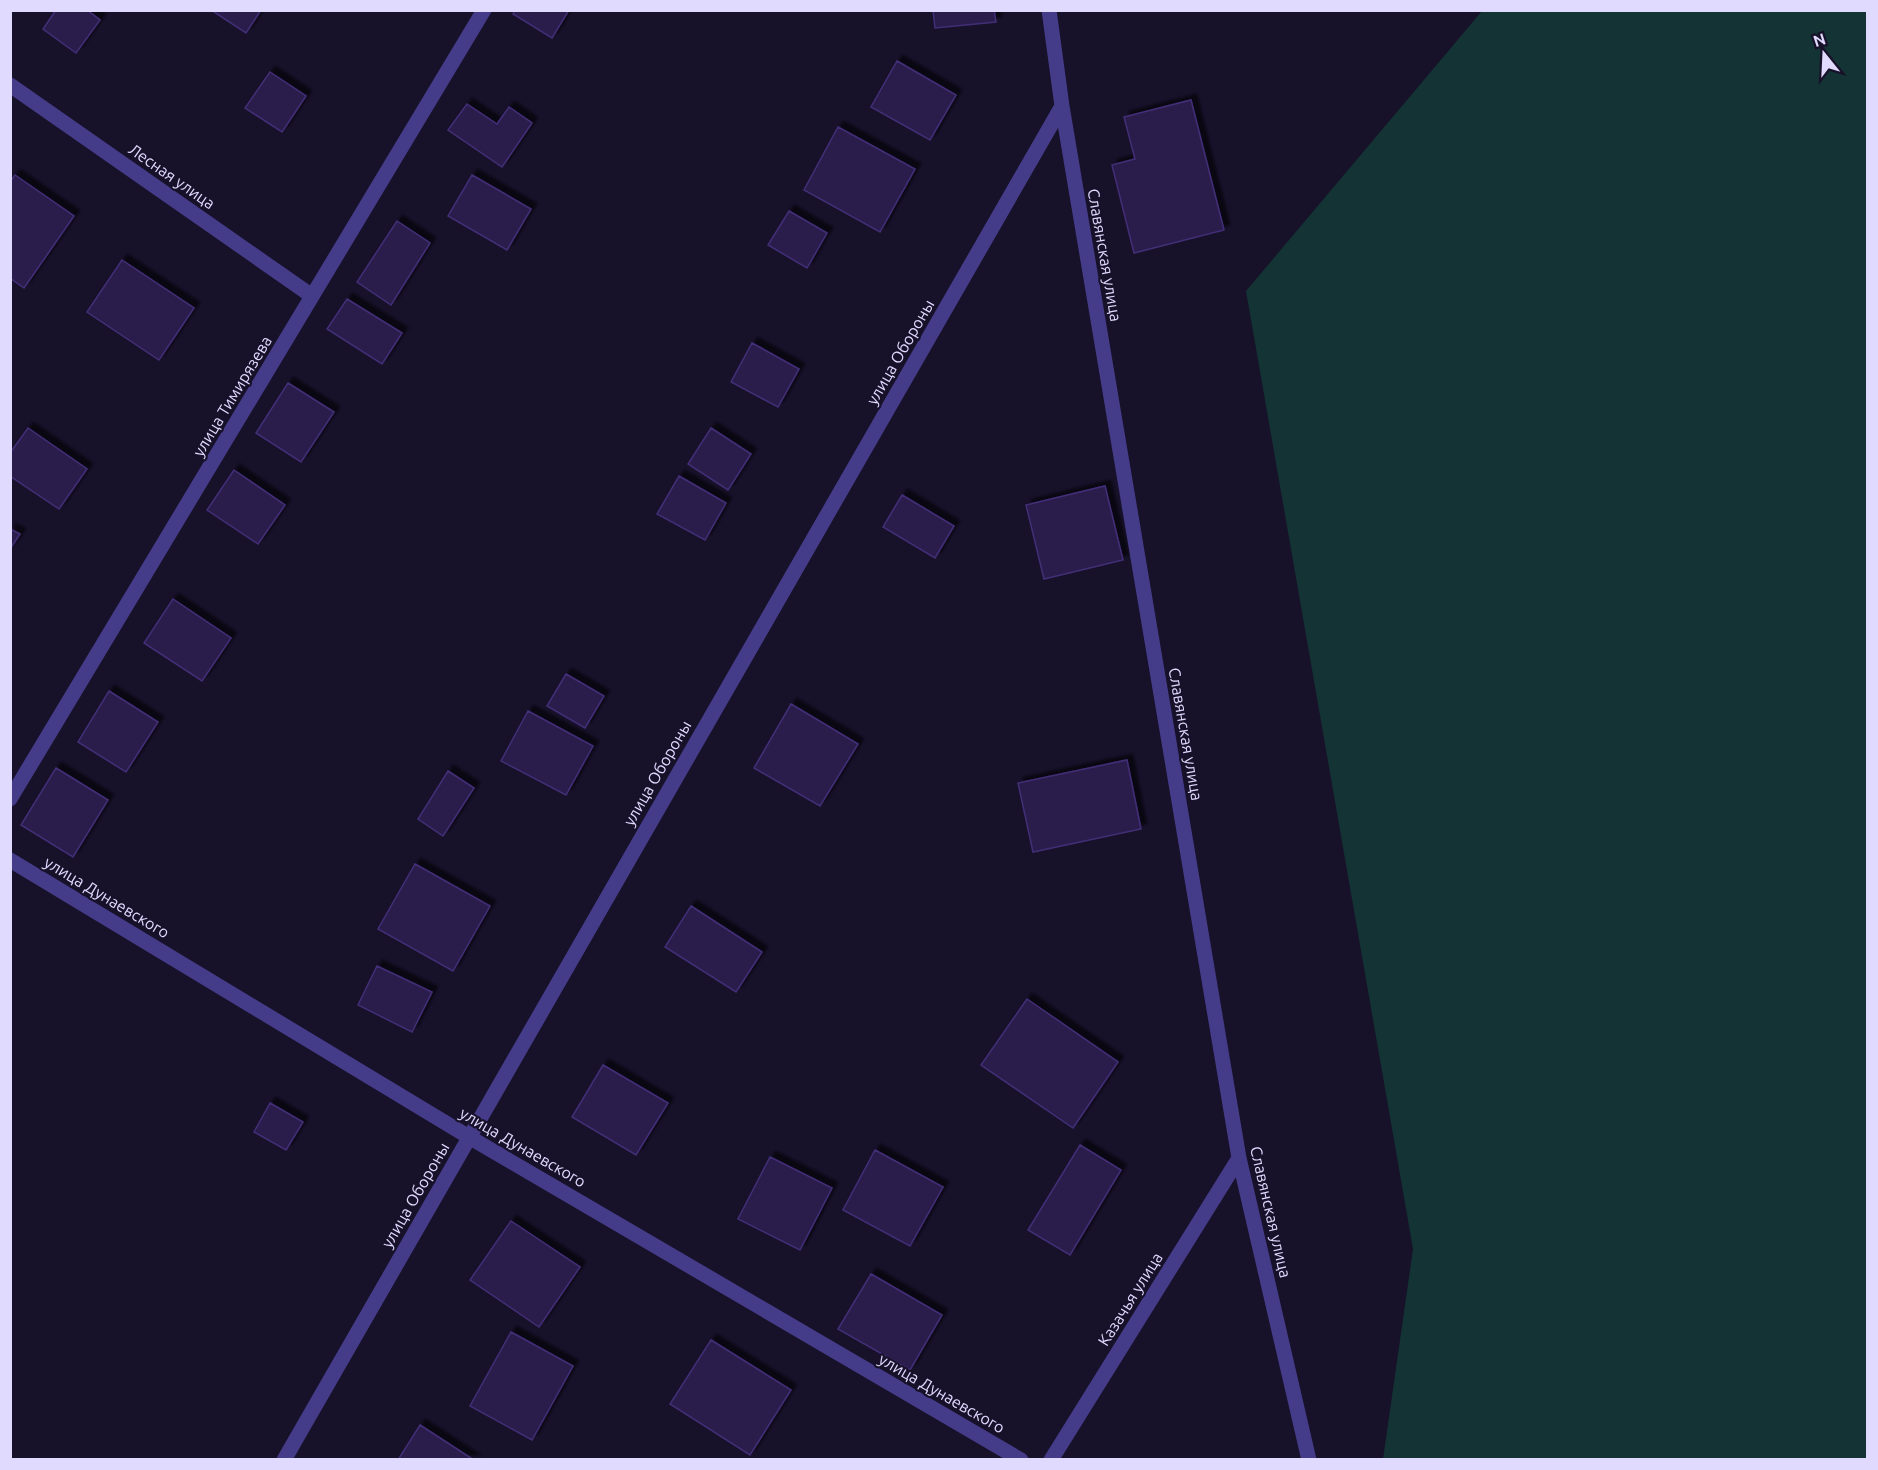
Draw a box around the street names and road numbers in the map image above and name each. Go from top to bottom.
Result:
street label: Лесная улица [125,140,219,212]
street label: Славянская улица [1084,187,1126,323]
street label: улица Обороны [863,296,937,408]
street label: улица Тимирязева [189,332,275,460]
street label: Славянская улица [1165,666,1207,802]
street label: улица Обороны [620,717,694,829]
street label: улица Дунаевского [41,853,173,941]
street label: улица Дунаевского [457,1104,589,1190]
street label: улица Обороны [378,1139,452,1251]
street label: Славянская улица [1247,1144,1295,1280]
street label: Казачья улица [1094,1249,1166,1349]
street label: улица Дунаевского [876,1350,1008,1436]

